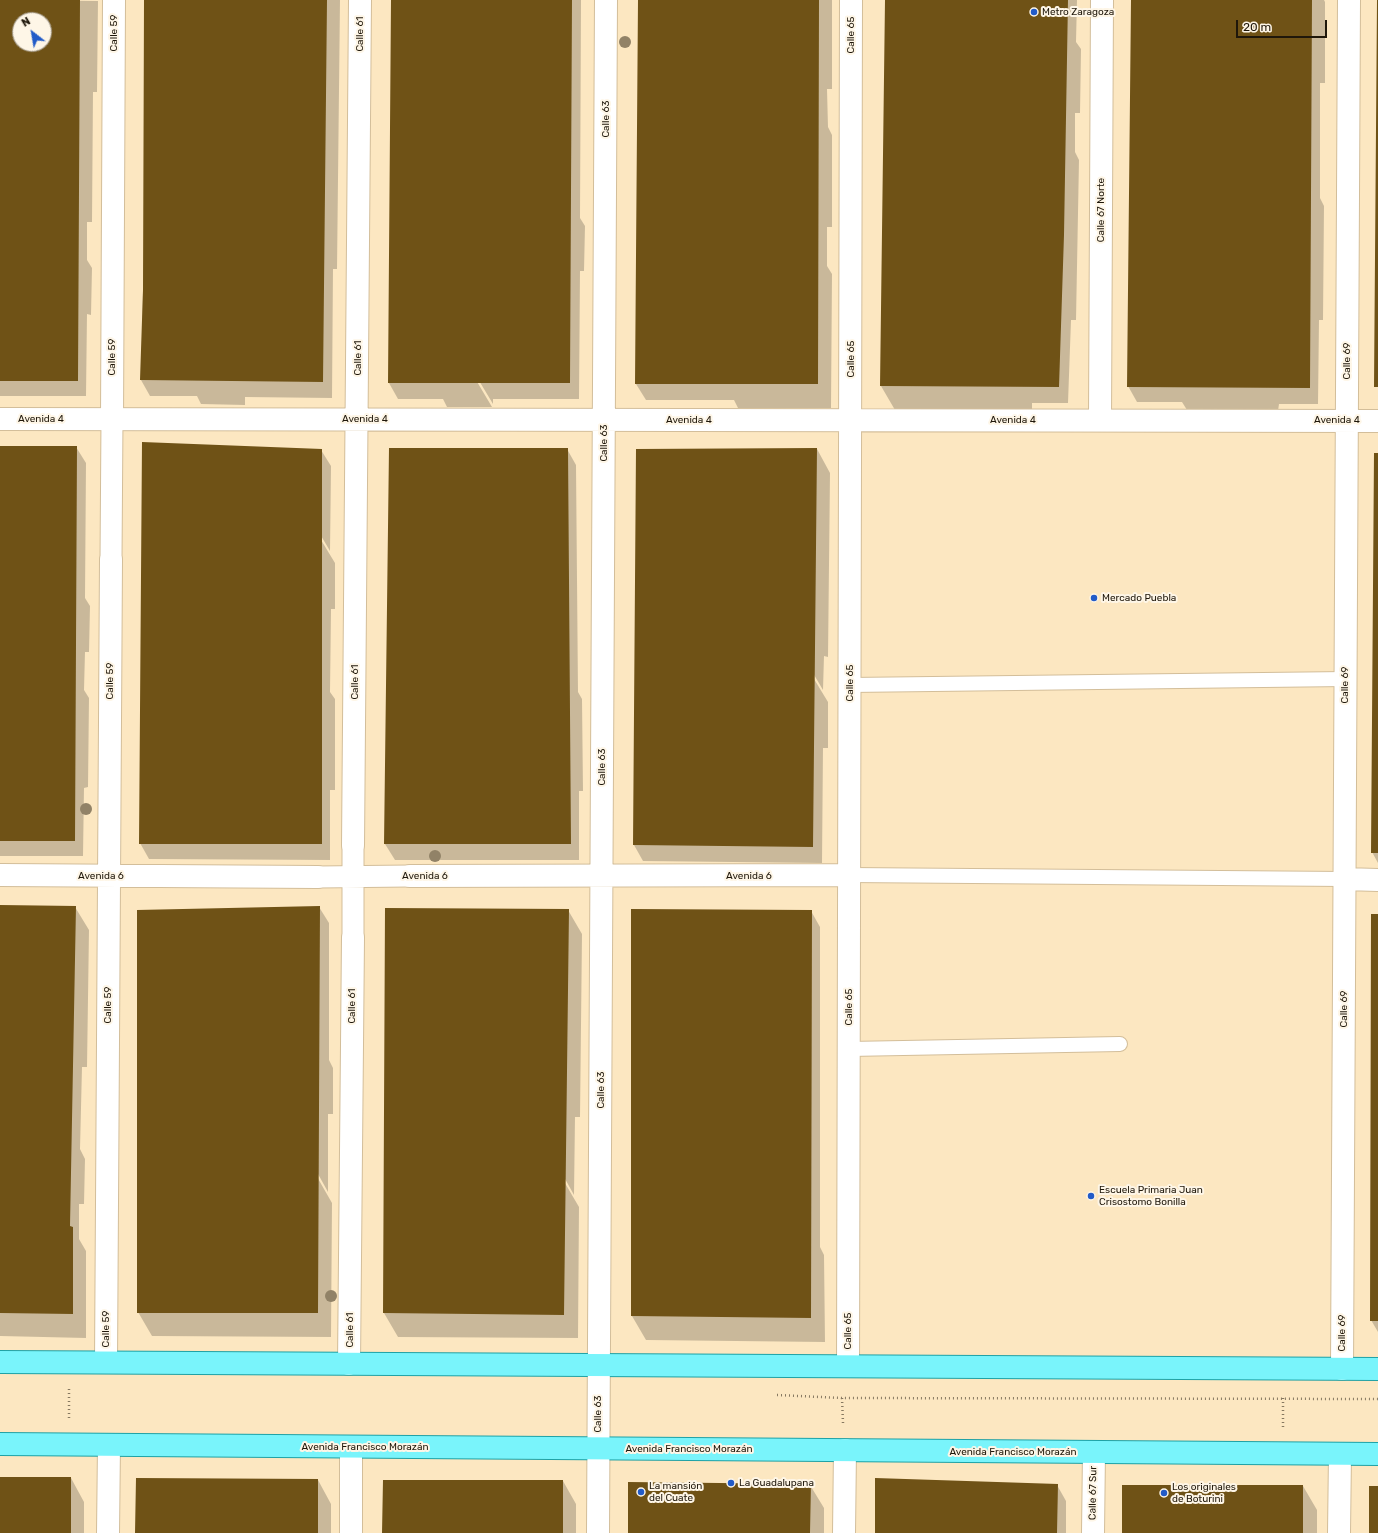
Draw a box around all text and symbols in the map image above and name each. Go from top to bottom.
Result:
place label: Metro Zaragoza [1042,6,1114,18]
marker: Metro Zaragoza [1029,7,1039,17]
north arrow [12,12,52,52]
scale bar [1238,12,1329,38]
text: N [19,15,33,30]
street label: Calle 59 [108,15,120,51]
street label: Calle 61 [354,16,366,52]
street label: Calle 65 [845,16,857,54]
text: 20 m [1243,20,1271,34]
street label: Calle 63 [600,100,612,138]
street label: Calle 67 Norte [1095,178,1107,242]
street label: Calle 59 [106,339,118,375]
street label: Calle 61 [352,340,364,376]
street label: Calle 65 [845,340,857,378]
street label: Calle 69 [1341,342,1353,380]
street label: Avenida 4 [18,413,64,425]
street label: Avenida 4 [342,413,388,425]
street label: Avenida 4 [666,414,712,426]
street label: Avenida 4 [990,414,1036,426]
street label: Avenida 4 [1314,414,1360,426]
street label: Calle 63 [598,424,610,462]
place label: Mercado Puebla [1102,592,1176,604]
marker: Mercado Puebla [1089,593,1099,603]
street label: Calle 59 [104,663,116,699]
street label: Calle 61 [349,664,361,700]
street label: Calle 65 [844,664,856,702]
street label: Calle 69 [1339,666,1351,704]
street label: Calle 63 [596,748,608,786]
street label: Avenida 6 [78,870,124,882]
street label: Avenida 6 [402,870,448,882]
street label: Avenida 6 [726,870,772,882]
street label: Calle 59 [102,987,114,1023]
street label: Calle 61 [346,988,358,1024]
street label: Calle 65 [843,988,855,1026]
street label: Calle 69 [1338,990,1350,1028]
street label: Calle 63 [595,1071,607,1109]
place label: Escuela Primaria Juan Crisostomo Bonilla [1099,1184,1203,1208]
marker: Escuela Primaria Juan Crisostomo Bonilla [1086,1191,1096,1201]
street label: Calle 59 [100,1311,112,1347]
street label: Calle 61 [344,1312,356,1348]
street label: Calle 65 [842,1312,854,1350]
street label: Calle 69 [1336,1314,1348,1352]
street label: Calle 63 [592,1395,604,1433]
street label: Avenida Francisco Morazán [301,1441,429,1453]
street label: Avenida Francisco Morazán [625,1443,753,1455]
street label: Avenida Francisco Morazán [949,1446,1077,1458]
street label: Calle 67 Sur [1087,1466,1099,1520]
place label: La Guadalupana [739,1477,814,1489]
marker: La Guadalupana [726,1478,736,1488]
place label: La mansión del Cuate [649,1480,702,1504]
place label: Los originales de Boturini [1172,1481,1236,1504]
marker: La mansión del Cuate [636,1487,646,1497]
marker: Los originales de Boturini [1159,1488,1169,1498]

